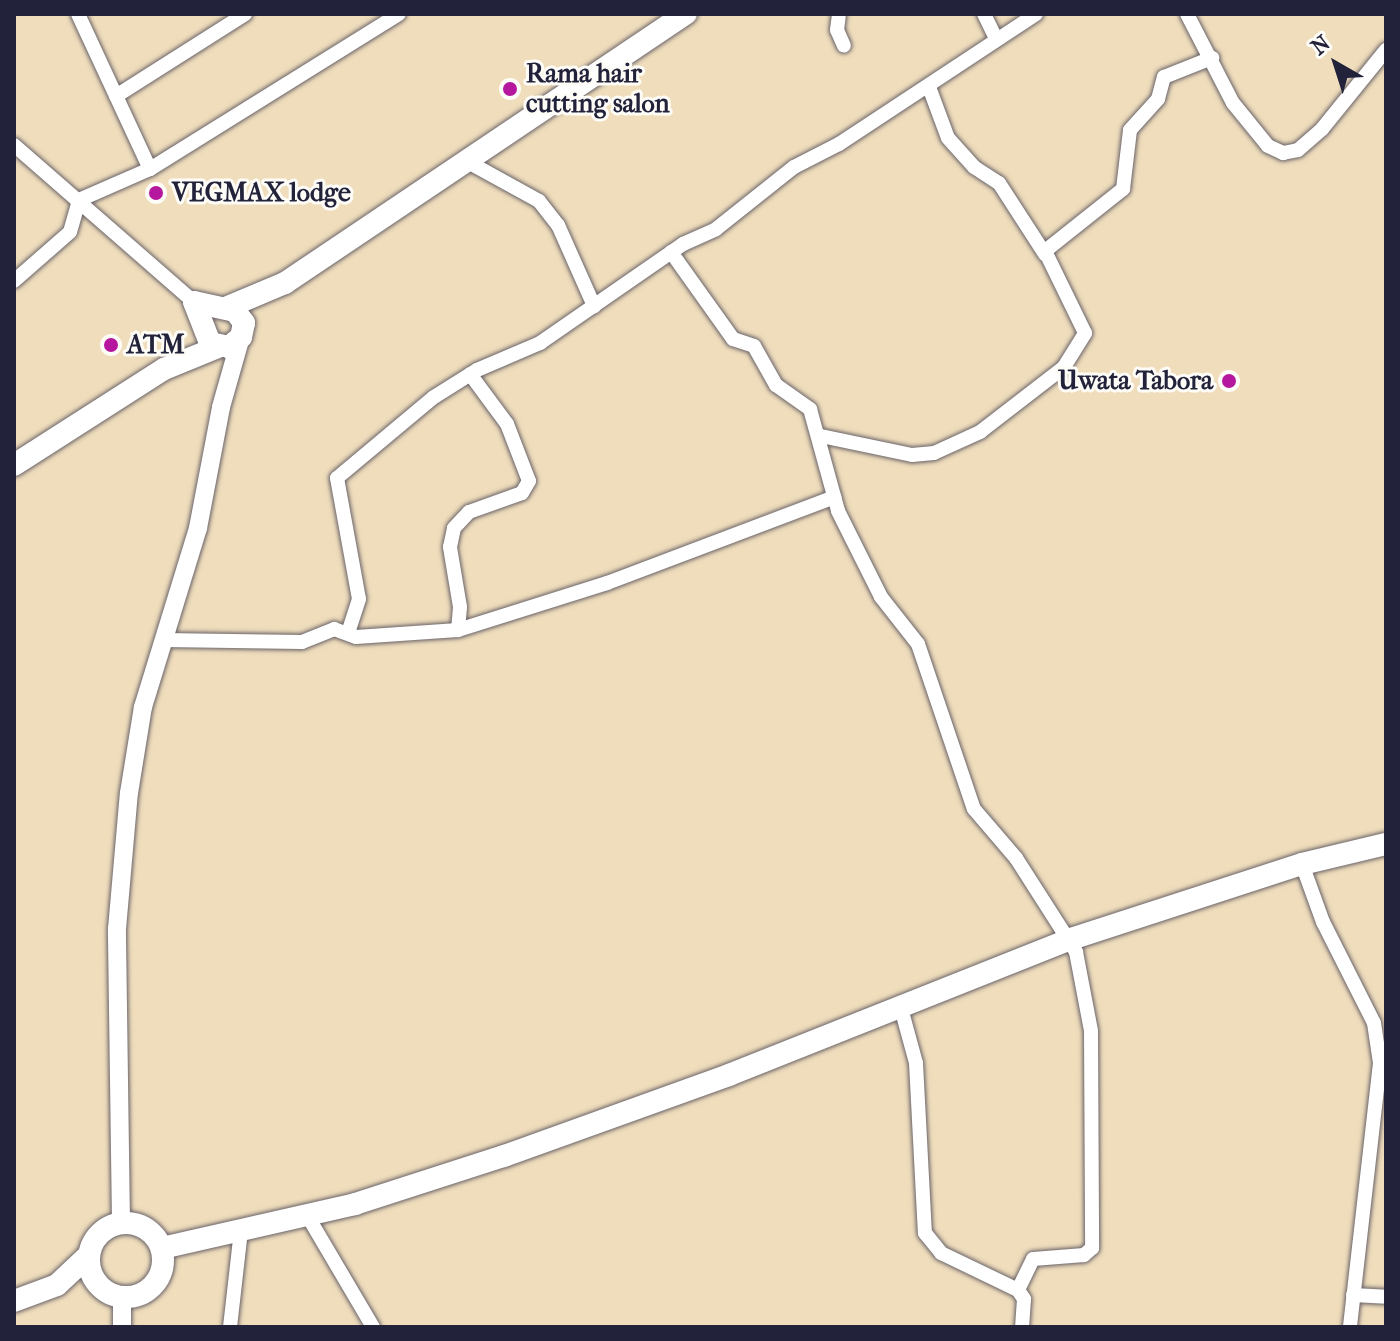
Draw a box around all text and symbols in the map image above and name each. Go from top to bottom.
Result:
north arrow [1296,24,1376,104]
text: N [1306,30,1336,61]
place label: Rama hair cutting salon [526,58,670,120]
marker: Rama hair cutting salon [501,80,519,98]
place label: VEGMAX lodge [172,177,351,209]
marker: VEGMAX lodge [147,184,165,202]
place label: ATM [127,329,185,361]
marker: ATM [102,336,120,354]
place label: Uwata Tabora [1058,365,1213,397]
marker: Uwata Tabora [1220,372,1238,390]

